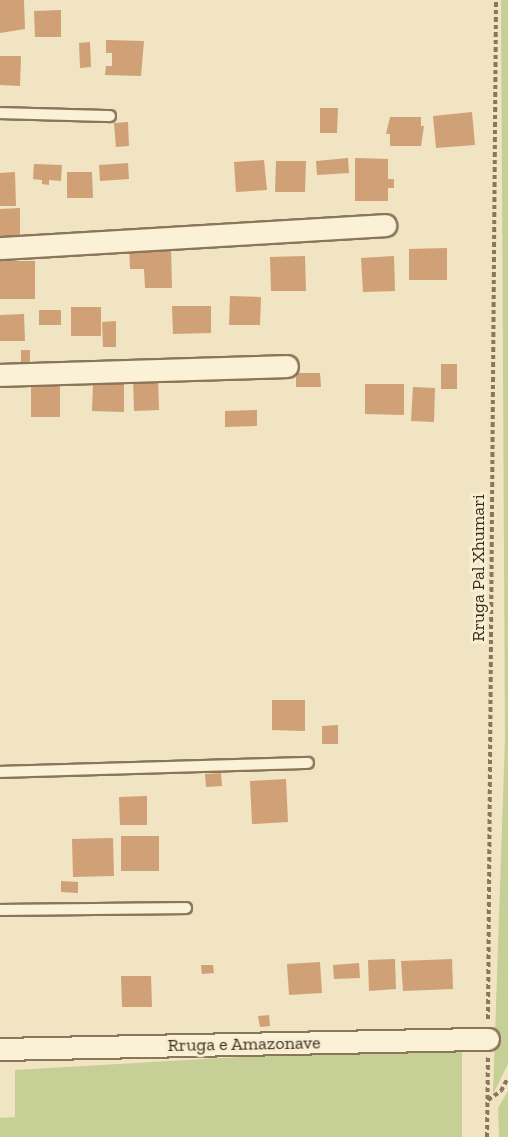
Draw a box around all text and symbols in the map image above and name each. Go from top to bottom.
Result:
street label: Rruga Pal Xhumari [467,494,489,642]
street label: Rruga e Amazonave [167,1032,321,1056]

